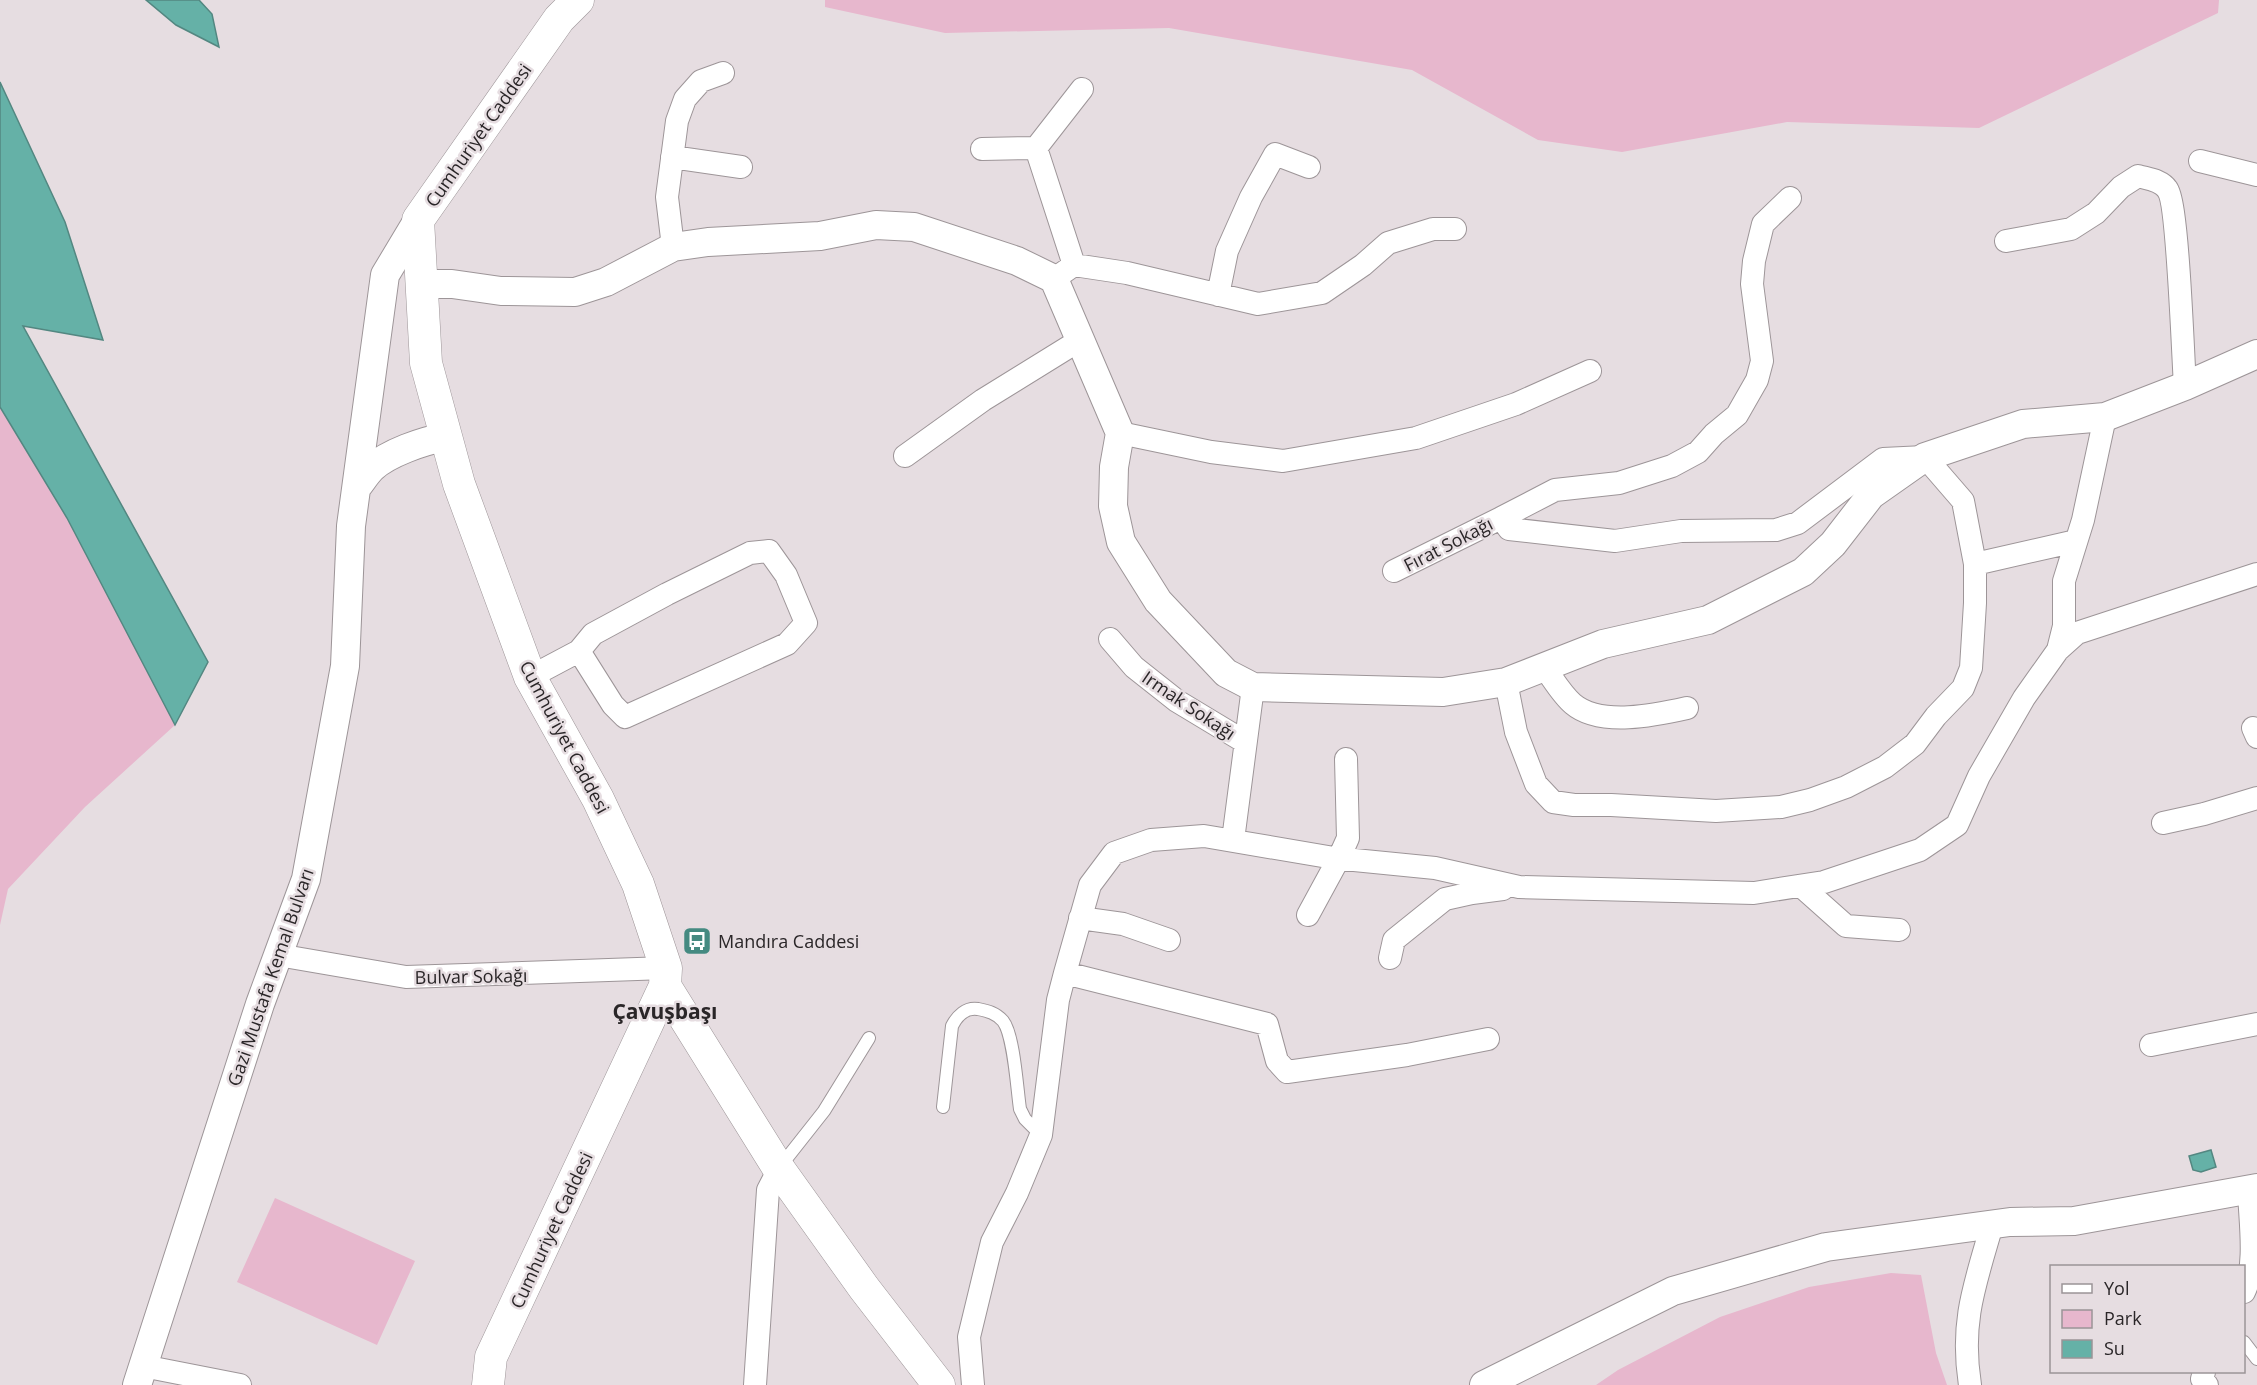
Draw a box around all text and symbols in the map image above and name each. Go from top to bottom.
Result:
street label: Cumhuriyet Caddesi [419,59,537,211]
street label: Fırat Sokağı [1399,511,1497,577]
street label: Cumhuriyet Caddesi [515,656,615,818]
street label: Irmak Sokağı [1138,665,1240,745]
street label: Gazi Mustafa Kemal Bulvarı [221,865,319,1089]
bus stop icon: Mandıra Caddesi [681,925,713,957]
place label: Mandıra Caddesi [718,929,859,953]
street label: Bulvar Sokağı [414,963,528,989]
district label: Çavuşbaşı [612,997,718,1025]
street label: Cumhuriyet Caddesi [504,1148,598,1312]
legend [2050,1265,2245,1373]
text: Yol [2104,1276,2129,1300]
text: Park [2104,1306,2142,1330]
text: Su [2104,1336,2125,1360]

